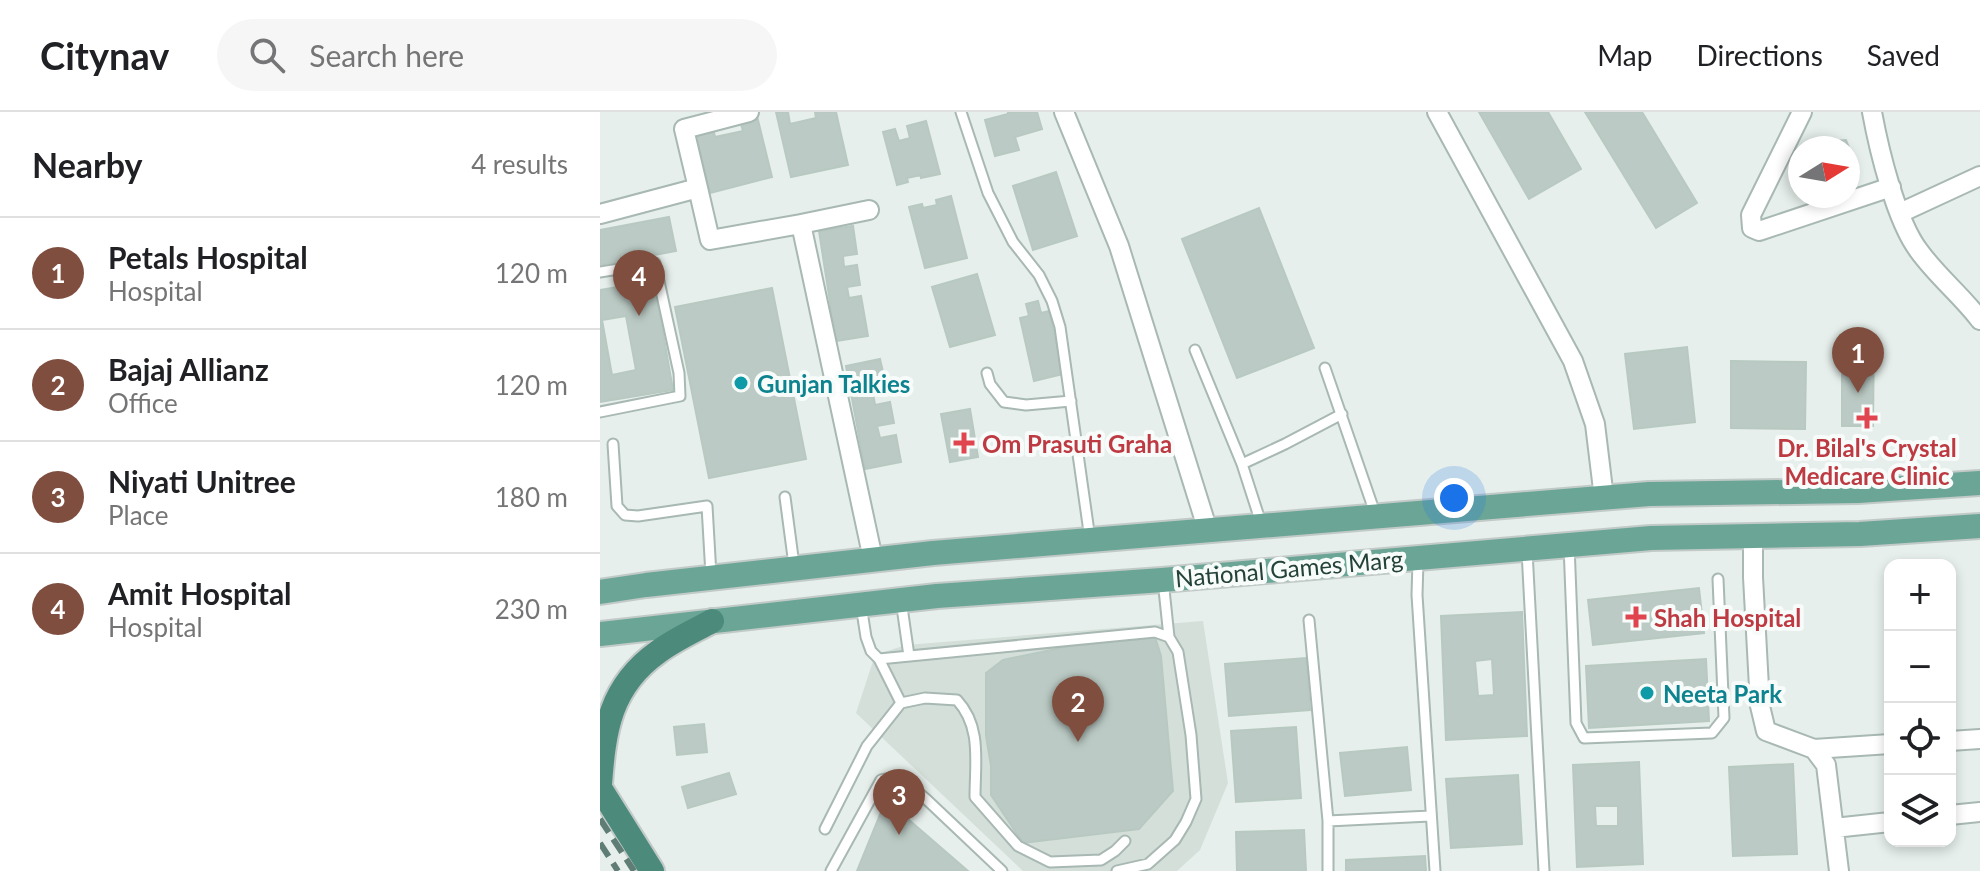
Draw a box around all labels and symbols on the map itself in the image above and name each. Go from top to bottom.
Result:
north arrow [1788,136,1860,208]
pin: 4 [613,250,665,316]
pin: 1 [1832,327,1884,393]
place label: Gunjan Talkies [757,369,910,398]
marker: Gunjan Talkies [732,374,750,392]
marker: Dr. Bilal's Crystal Medicare Clinic [1856,407,1878,429]
place label: Om Prasuti Graha [982,429,1172,458]
marker: Om Prasuti Graha [953,432,975,454]
place label: Dr. Bilal's Crystal Medicare Clinic [1777,433,1957,490]
your location [1434,478,1474,518]
street label: National Games Marg [1174,544,1404,592]
place label: Shah Hospital [1654,603,1801,632]
marker: Shah Hospital [1625,606,1647,628]
pin: 2 [1052,676,1104,742]
place label: Neeta Park [1663,679,1782,708]
marker: Neeta Park [1638,684,1656,702]
pin: 3 [873,769,925,835]

